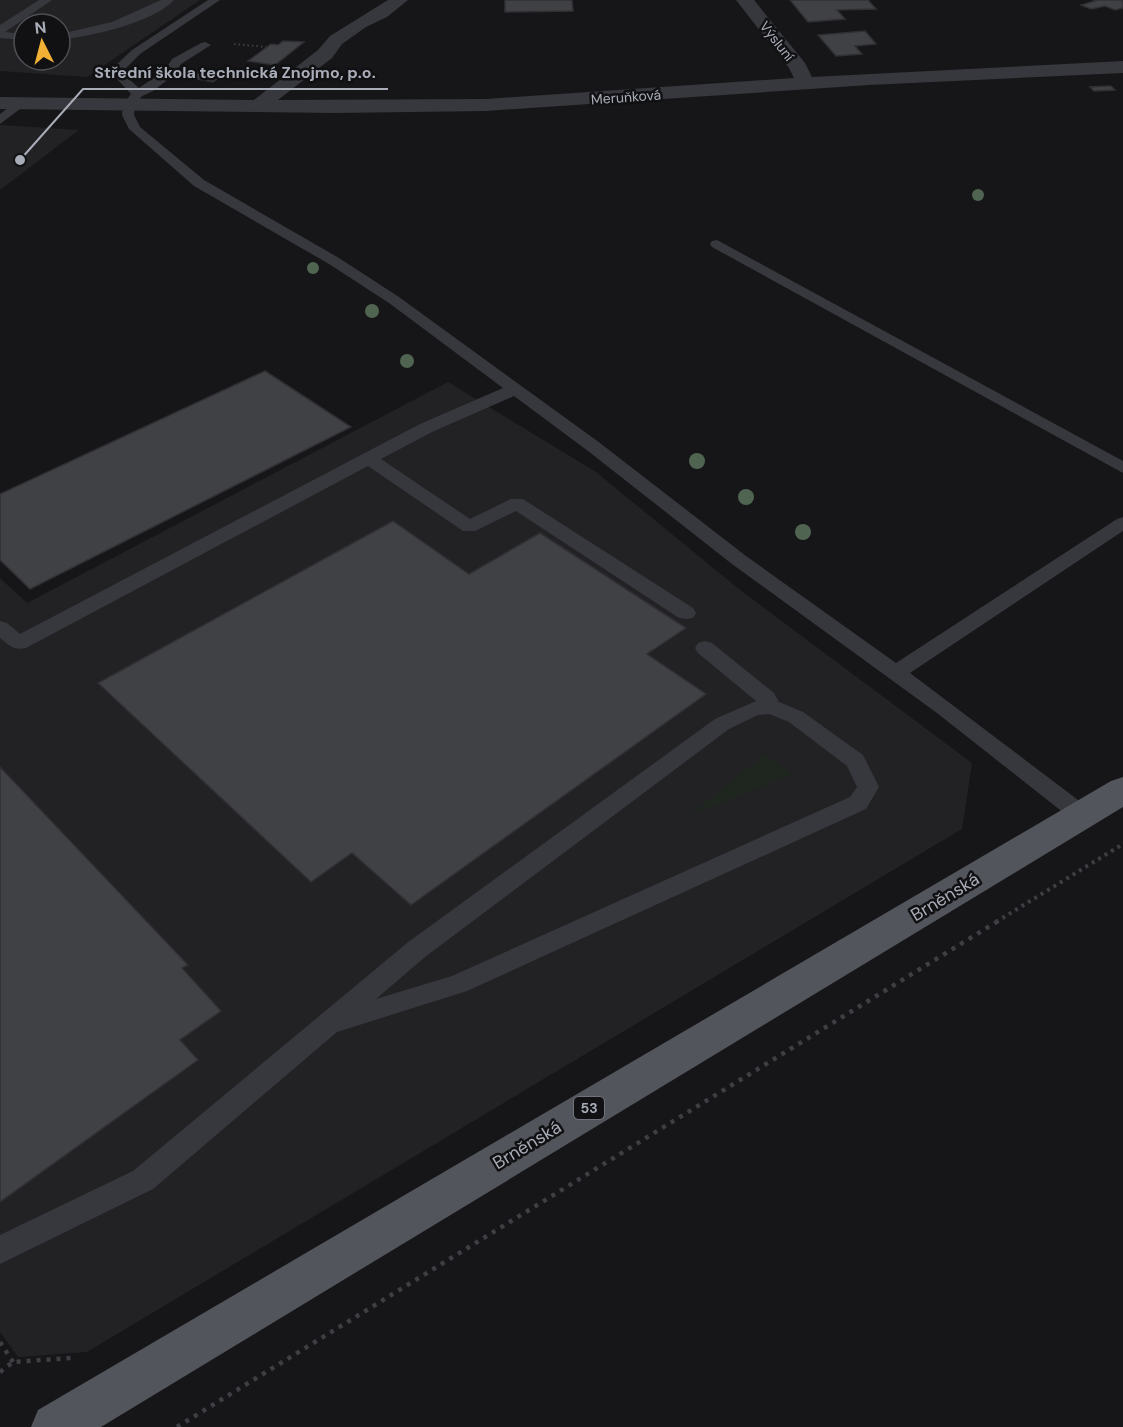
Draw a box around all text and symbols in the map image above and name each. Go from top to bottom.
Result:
north arrow [12,12,72,72]
text: N [34,17,47,39]
street label: Výsluní [756,17,799,65]
callout: Střední škola technická Znojmo, p.o. [83,55,388,89]
text: Střední škola technická Znojmo, p.o. [94,62,376,83]
street label: Meruňková [590,86,662,108]
street label: Brněnská [906,867,984,927]
road number: 53 [574,1097,604,1119]
street label: Brněnská [488,1115,566,1175]

